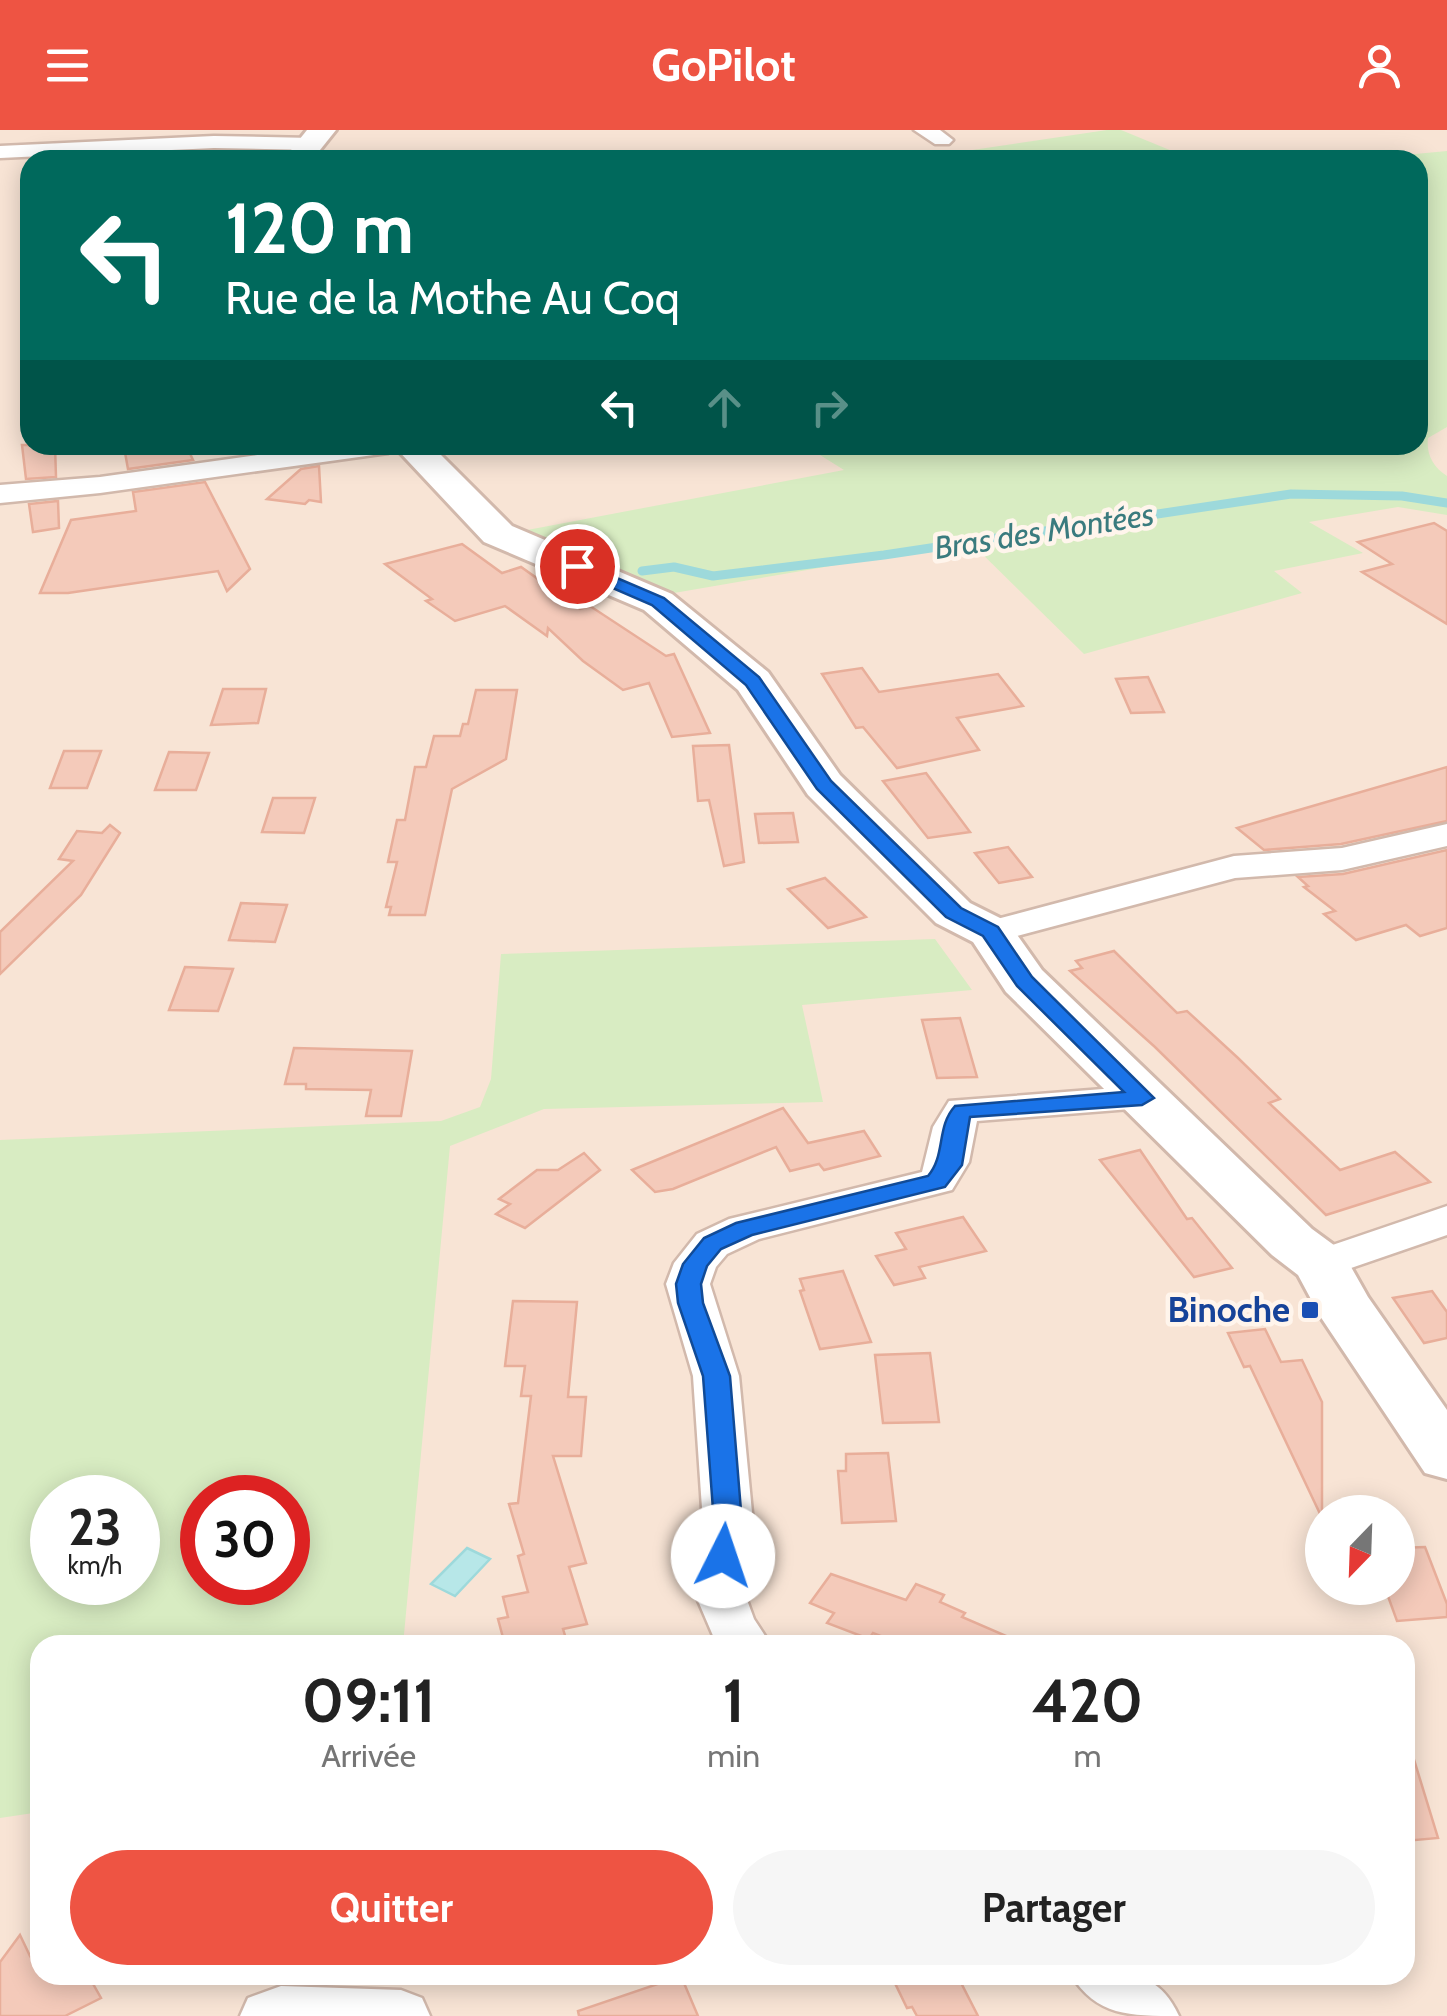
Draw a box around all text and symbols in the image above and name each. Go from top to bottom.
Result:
icon: menu [40,38,95,93]
text: GoPilot [651,38,796,92]
icon: person [1352,38,1407,93]
text: 120 m [225,185,414,271]
icon: left [60,190,190,320]
text: Rue de la Mothe Au Coq [225,271,680,325]
icon: left [592,380,647,435]
icon: ahead [697,380,752,435]
icon: right [802,380,857,435]
water label: Bras des Montées [931,494,1157,567]
pin [535,524,620,609]
icon: arrive [550,539,605,594]
place label: Binoche [1167,1288,1290,1331]
marker: Binoche [1299,1299,1321,1321]
speed limit sign: 30 [180,1475,310,1605]
north arrow [1305,1495,1415,1605]
map controls [1305,1495,1415,1605]
text: 23 [68,1497,122,1558]
position arrow [671,1504,775,1608]
text: km/h [68,1550,122,1580]
text: 09:11 [302,1664,435,1737]
text: 1 [723,1664,745,1737]
text: 420 [1032,1664,1143,1737]
text: Arrivée [321,1736,416,1775]
text: min [707,1736,760,1775]
text: m [1073,1736,1102,1775]
button: Quitter [70,1850,713,1965]
button: Partager [733,1850,1375,1965]

